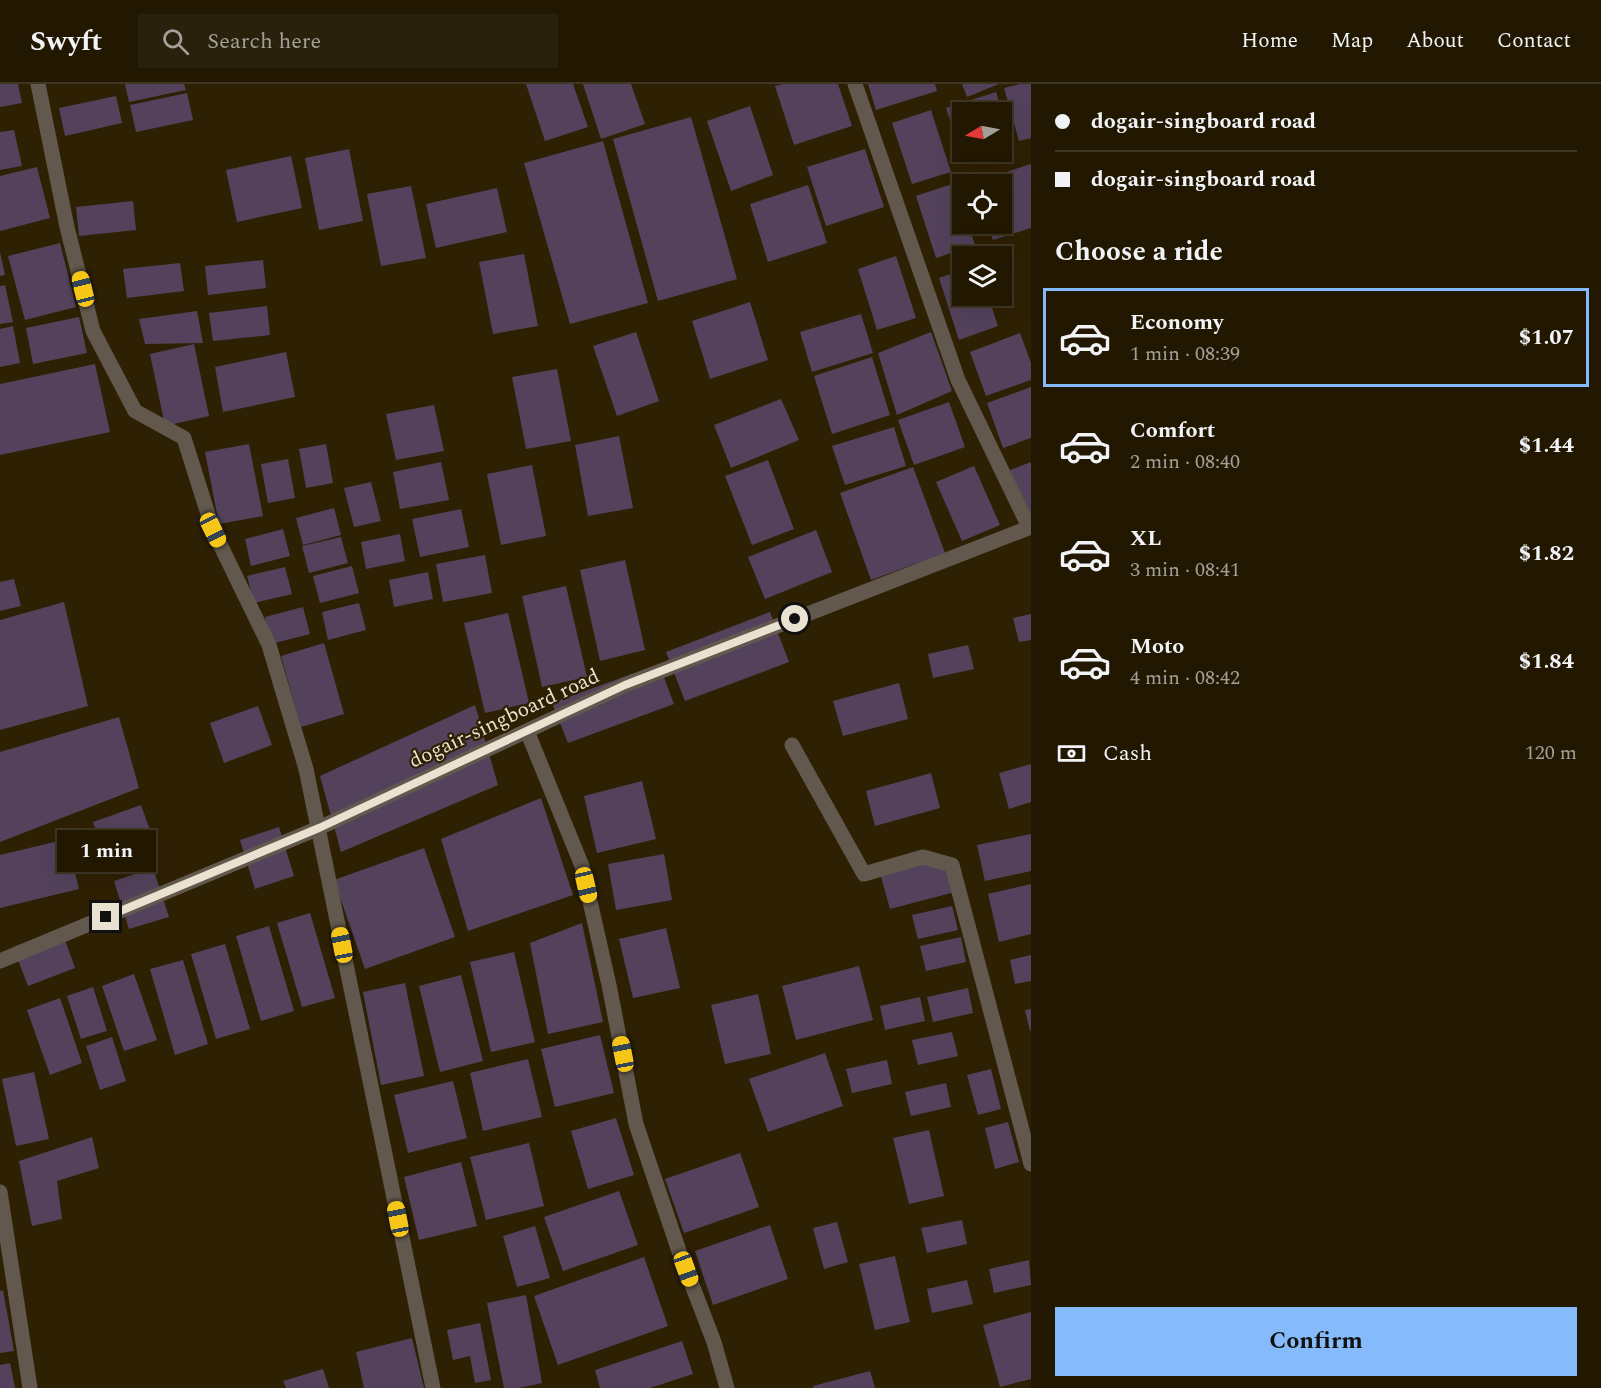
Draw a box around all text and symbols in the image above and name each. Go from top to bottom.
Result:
search box [138,14,558,68]
text: Swyft [30,20,102,63]
icon: search [159,25,192,58]
text: Search here [207,25,321,58]
text: Home [1241,25,1298,57]
text: Map [1331,25,1373,57]
text: About [1406,25,1464,57]
text: Contact [1497,25,1571,57]
north arrow [952,102,1012,162]
map controls [952,102,1012,306]
text: dogair-singboard road [1091,105,1316,138]
text: dogair-singboard road [1091,163,1316,196]
button: locate [952,174,1012,234]
text: Choose a ride [1055,231,1223,273]
button: layers [952,246,1012,306]
car [70,269,96,309]
text: Economy [1130,306,1223,339]
icon: car [1058,311,1112,365]
text: $1.07 [1519,321,1574,354]
text: 1 min · 08:39 [1130,339,1240,369]
text: Comfort [1130,414,1215,447]
icon: car [1058,419,1112,473]
text: $1.44 [1519,429,1574,462]
text: 2 min · 08:40 [1130,447,1240,477]
car [197,510,229,550]
text: XL [1130,522,1161,555]
icon: car [1058,527,1112,581]
text: $1.82 [1519,537,1574,570]
text: 3 min · 08:41 [1130,555,1240,585]
route start [781,605,808,632]
text: Moto [1130,630,1184,663]
icon: car [1058,635,1112,689]
text: $1.84 [1519,645,1574,678]
street label: dogair-singboard road [404,661,605,777]
text: 4 min · 08:42 [1130,663,1240,693]
icon: cash [1055,737,1088,770]
text: Cash [1103,737,1152,770]
text: 120 m [1525,738,1577,768]
callout: 1 min [57,830,156,872]
text: 1 min [80,836,133,866]
car [573,865,599,905]
route end [92,903,119,930]
car [330,926,354,964]
car [611,1035,635,1073]
car [386,1200,410,1238]
car [671,1249,701,1289]
button: Confirm [1055,1307,1577,1376]

